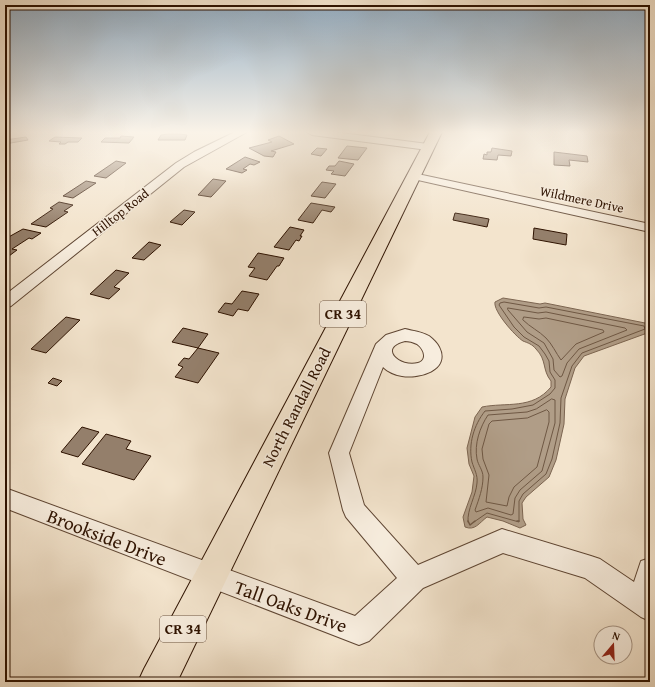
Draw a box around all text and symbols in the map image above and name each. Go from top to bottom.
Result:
street label: Wildmere Drive [538,181,626,218]
street label: Hilltop Road [88,184,153,241]
road number: CR 34 [320,301,366,327]
street label: North Randall Road [256,343,337,471]
street label: Brookside Drive [43,501,171,573]
street label: Tall Oaks Drive [231,573,351,639]
road number: CR 34 [160,616,206,642]
north arrow [593,625,633,665]
text: N [610,627,623,645]

